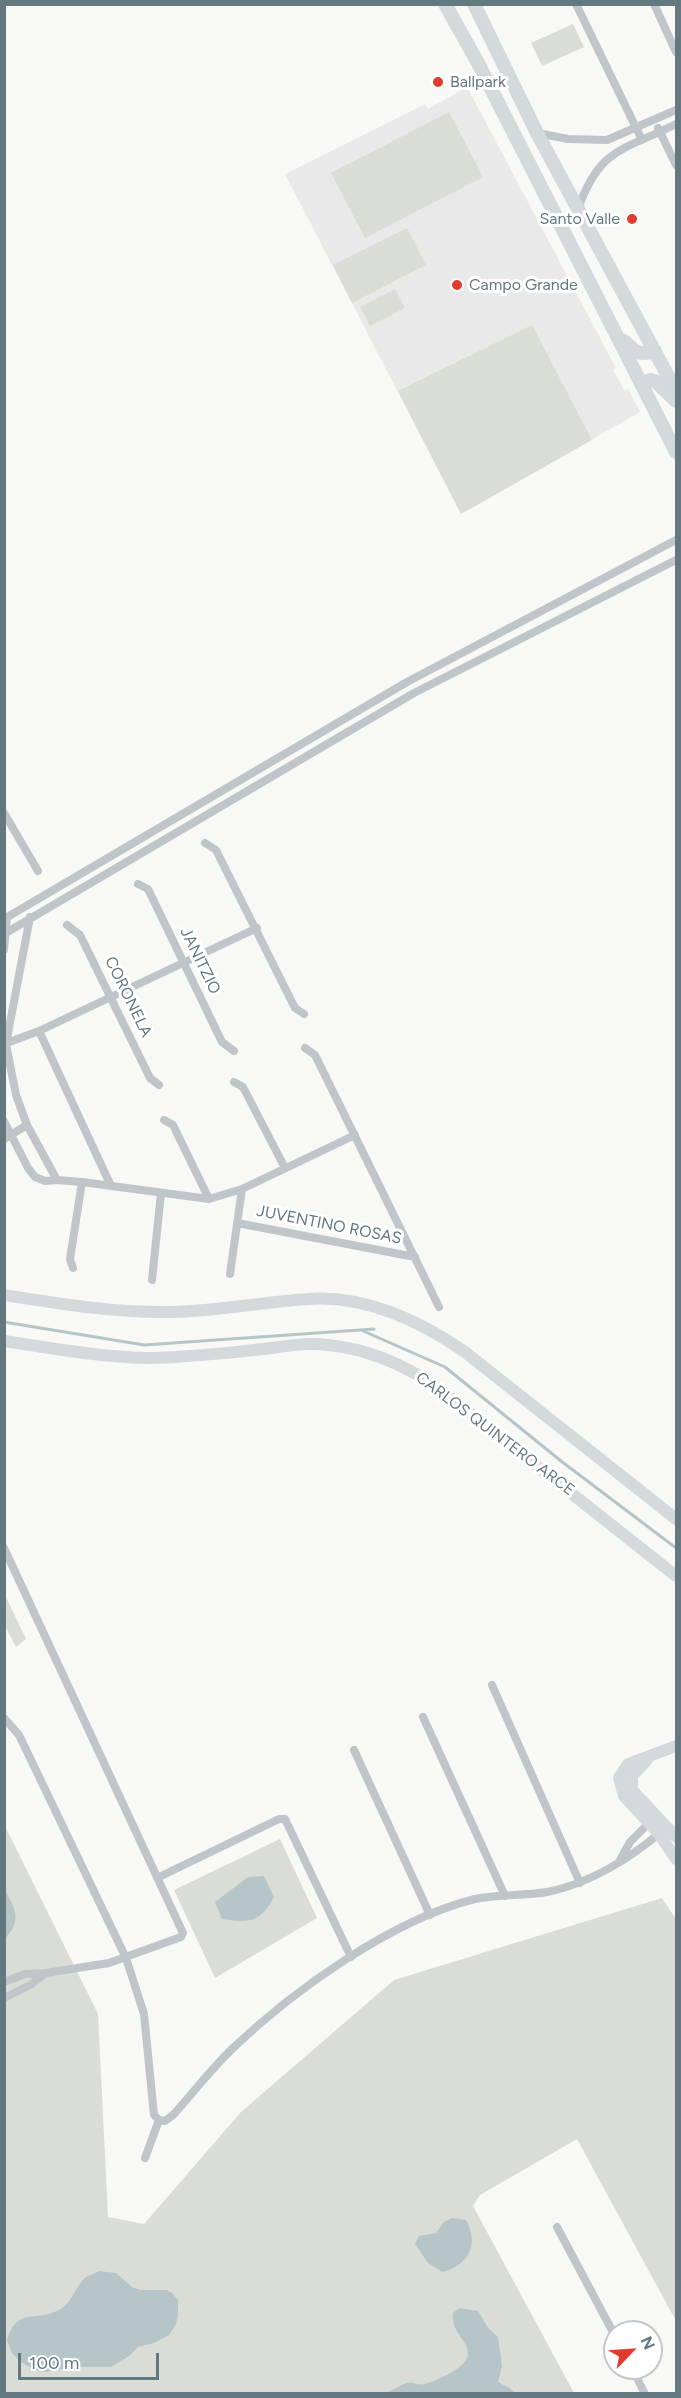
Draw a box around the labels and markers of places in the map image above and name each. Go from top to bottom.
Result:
place label: Ballpark [450,72,506,92]
marker: Ballpark [431,75,445,89]
place label: Santo Valle [539,209,620,229]
marker: Santo Valle [625,212,639,226]
place label: Campo Grande [469,275,578,295]
marker: Campo Grande [450,278,464,292]

